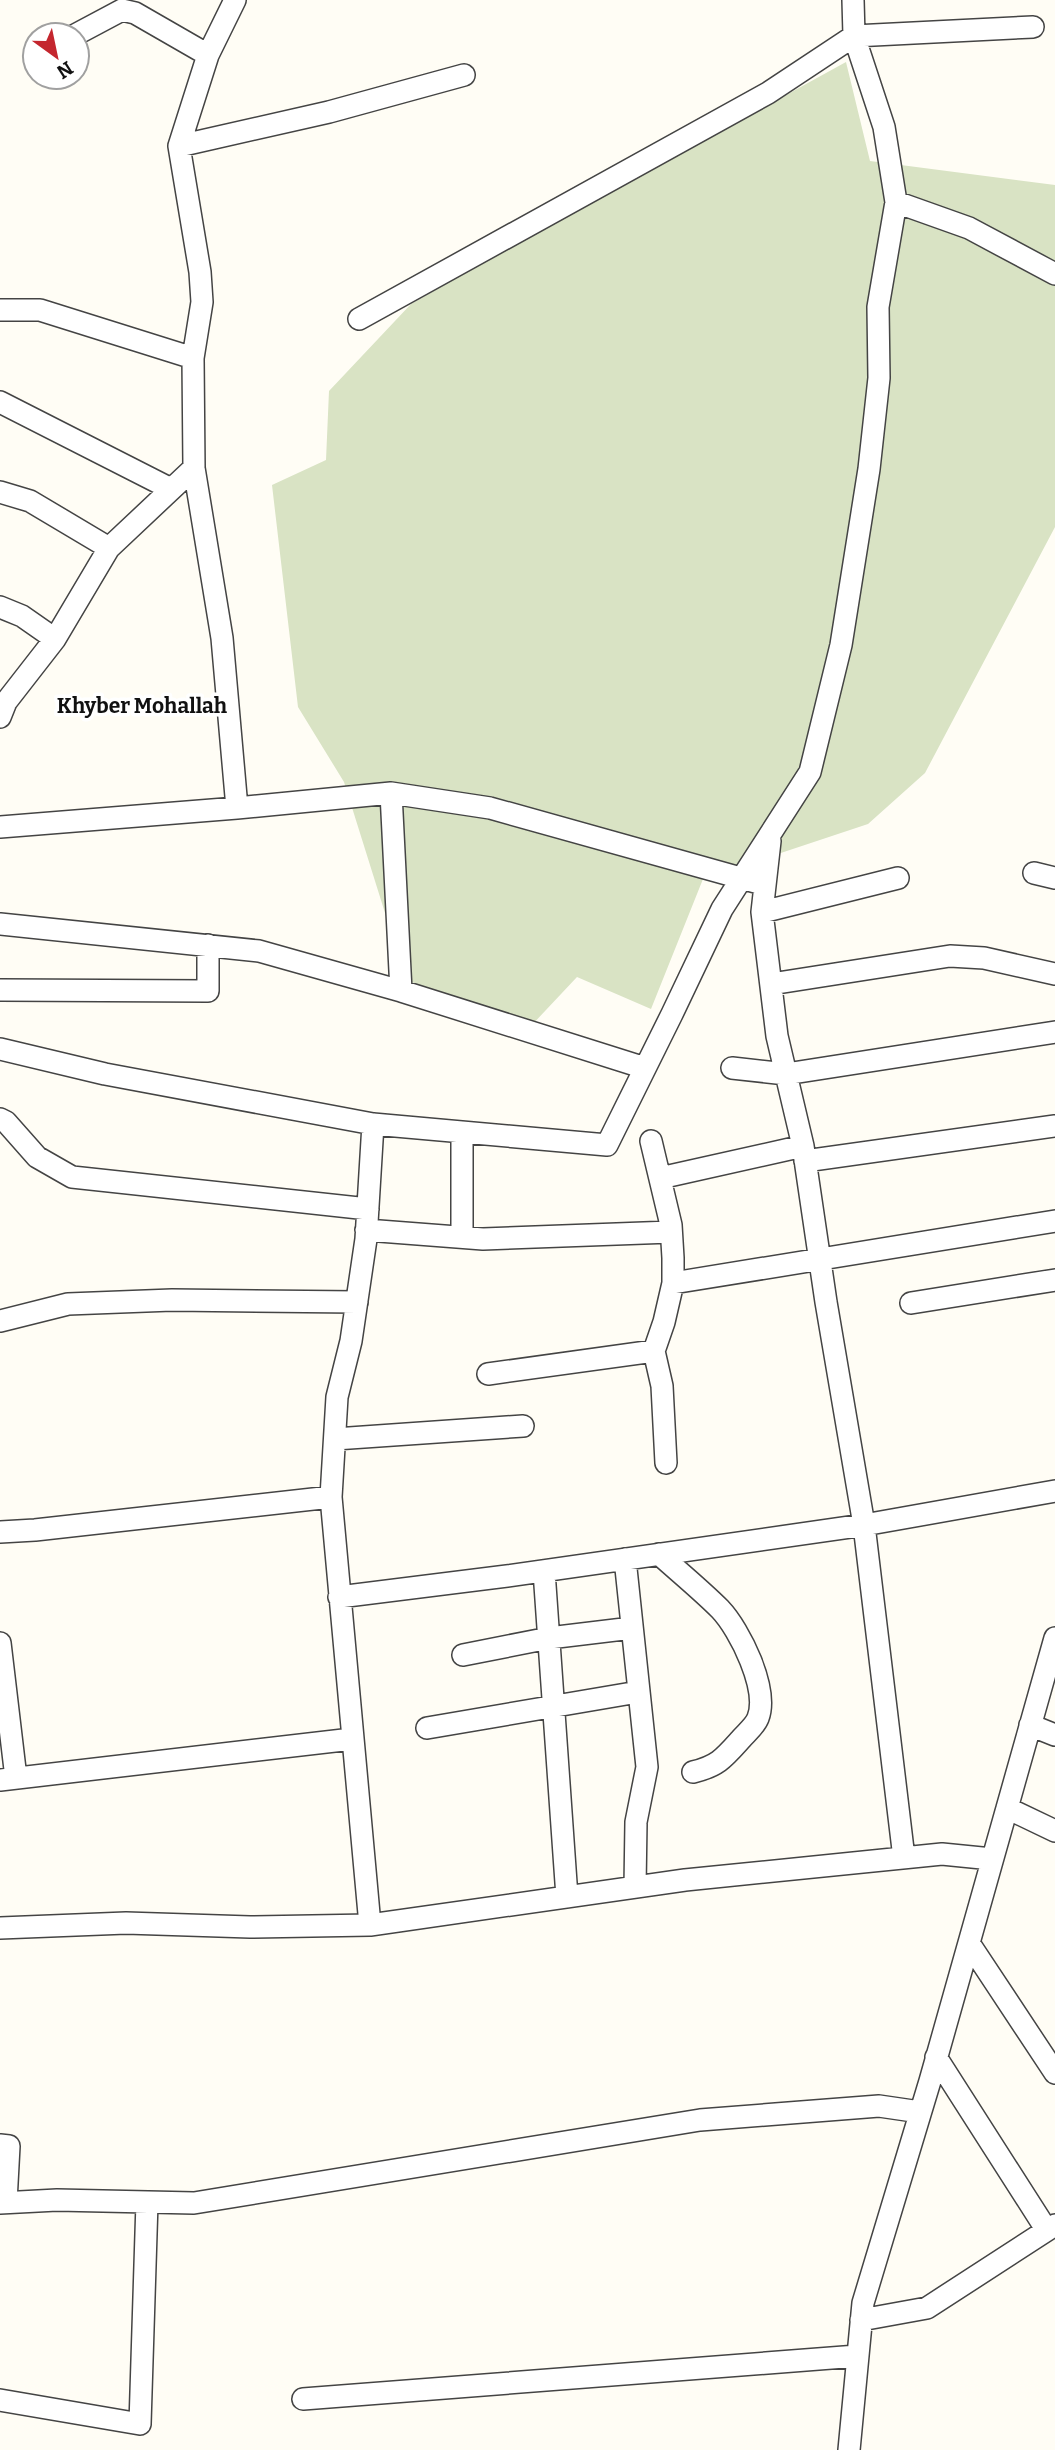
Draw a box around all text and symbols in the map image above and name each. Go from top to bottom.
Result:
north arrow [21,21,91,91]
text: N [52,56,77,84]
district label: Khyber Mohallah [57,693,228,719]

